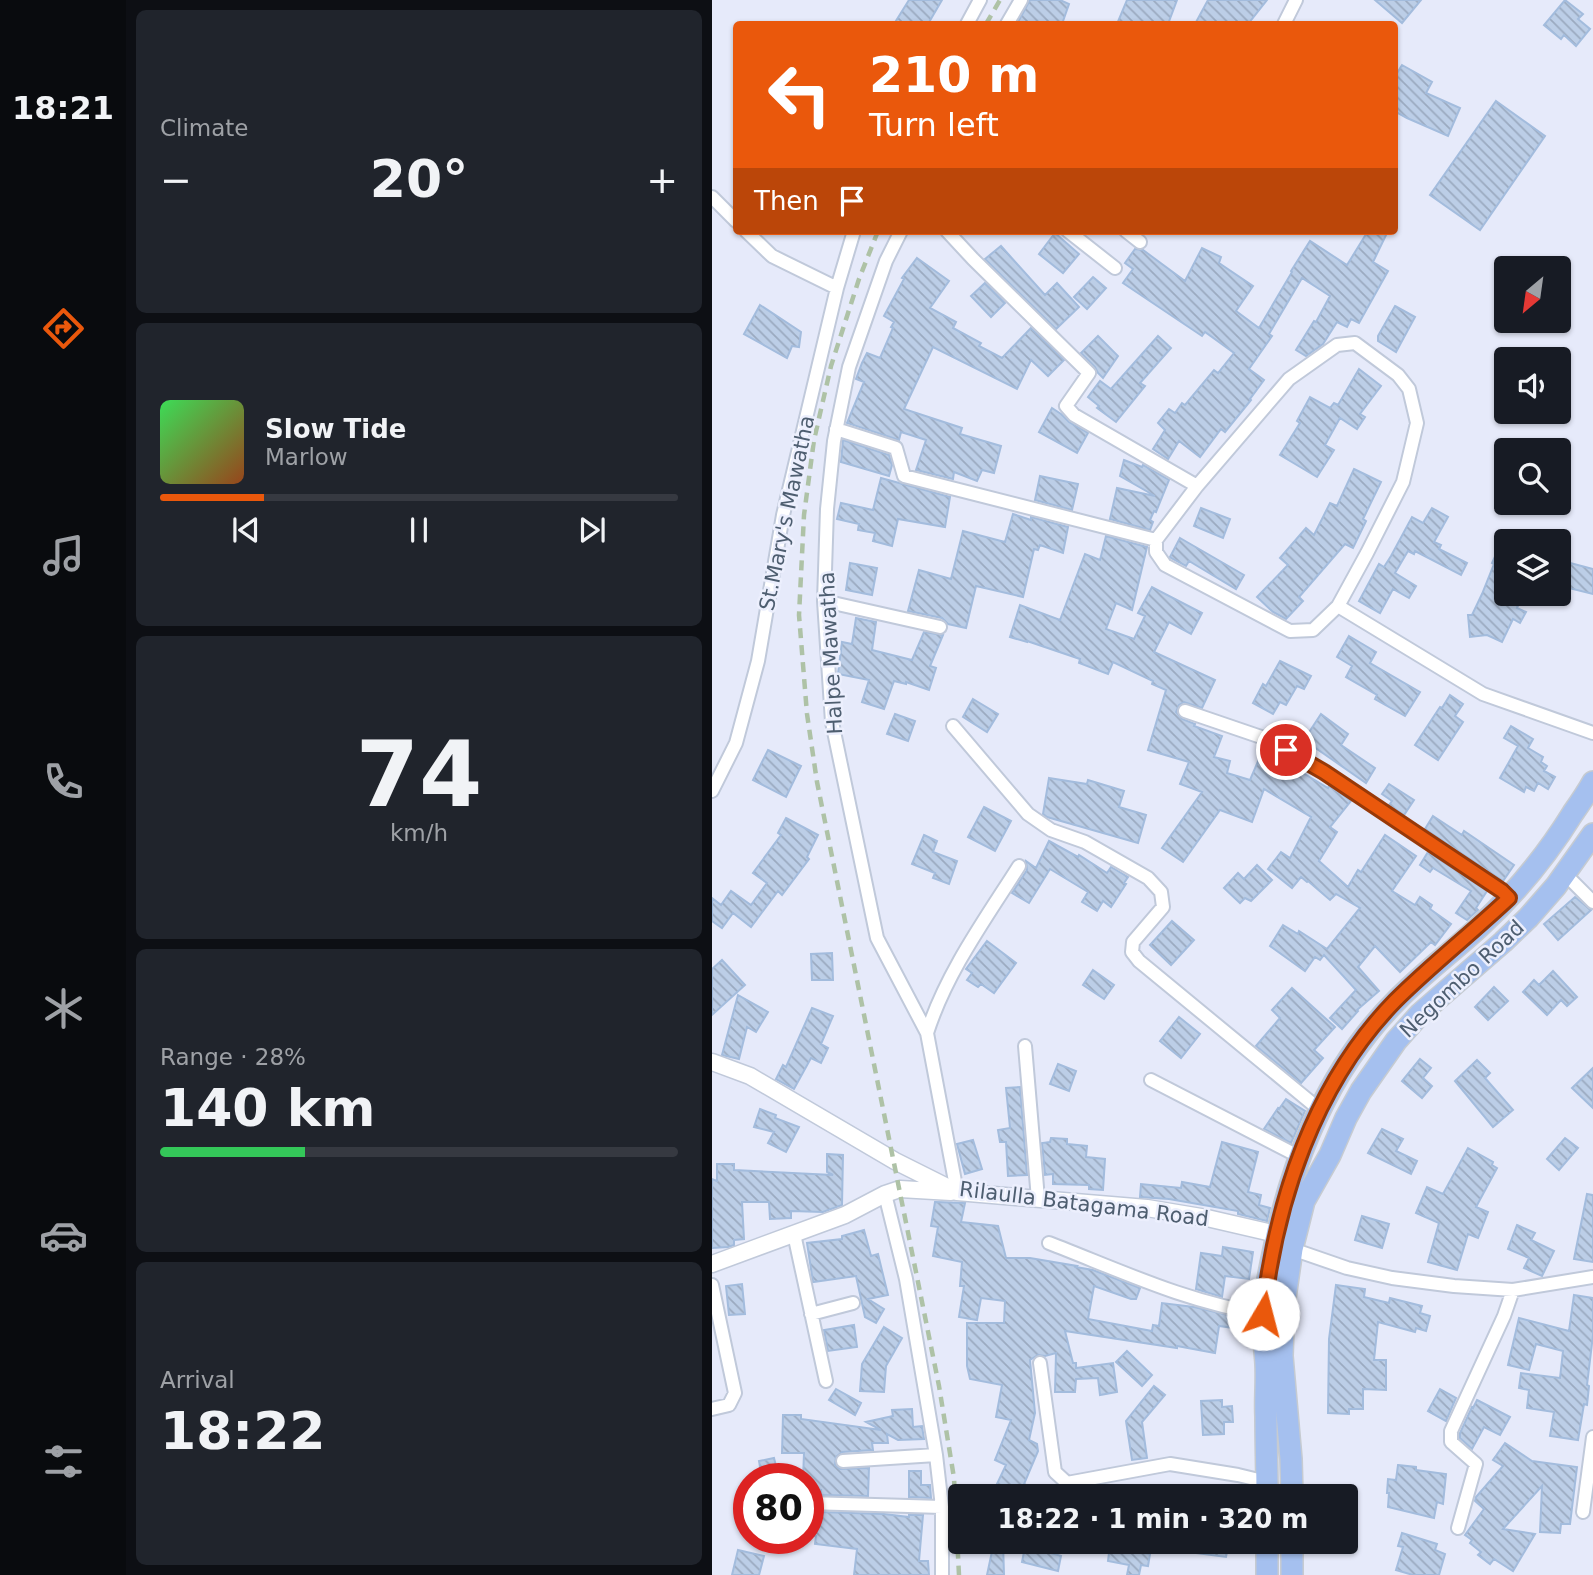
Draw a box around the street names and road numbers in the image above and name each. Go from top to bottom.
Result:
street label: St.Mary's Mawatha [755,413,819,613]
street label: Halpe Mawatha [815,571,847,735]
street label: Negombo Road [1395,915,1529,1043]
street label: Rilaulla Batagama Road [958,1177,1210,1231]

